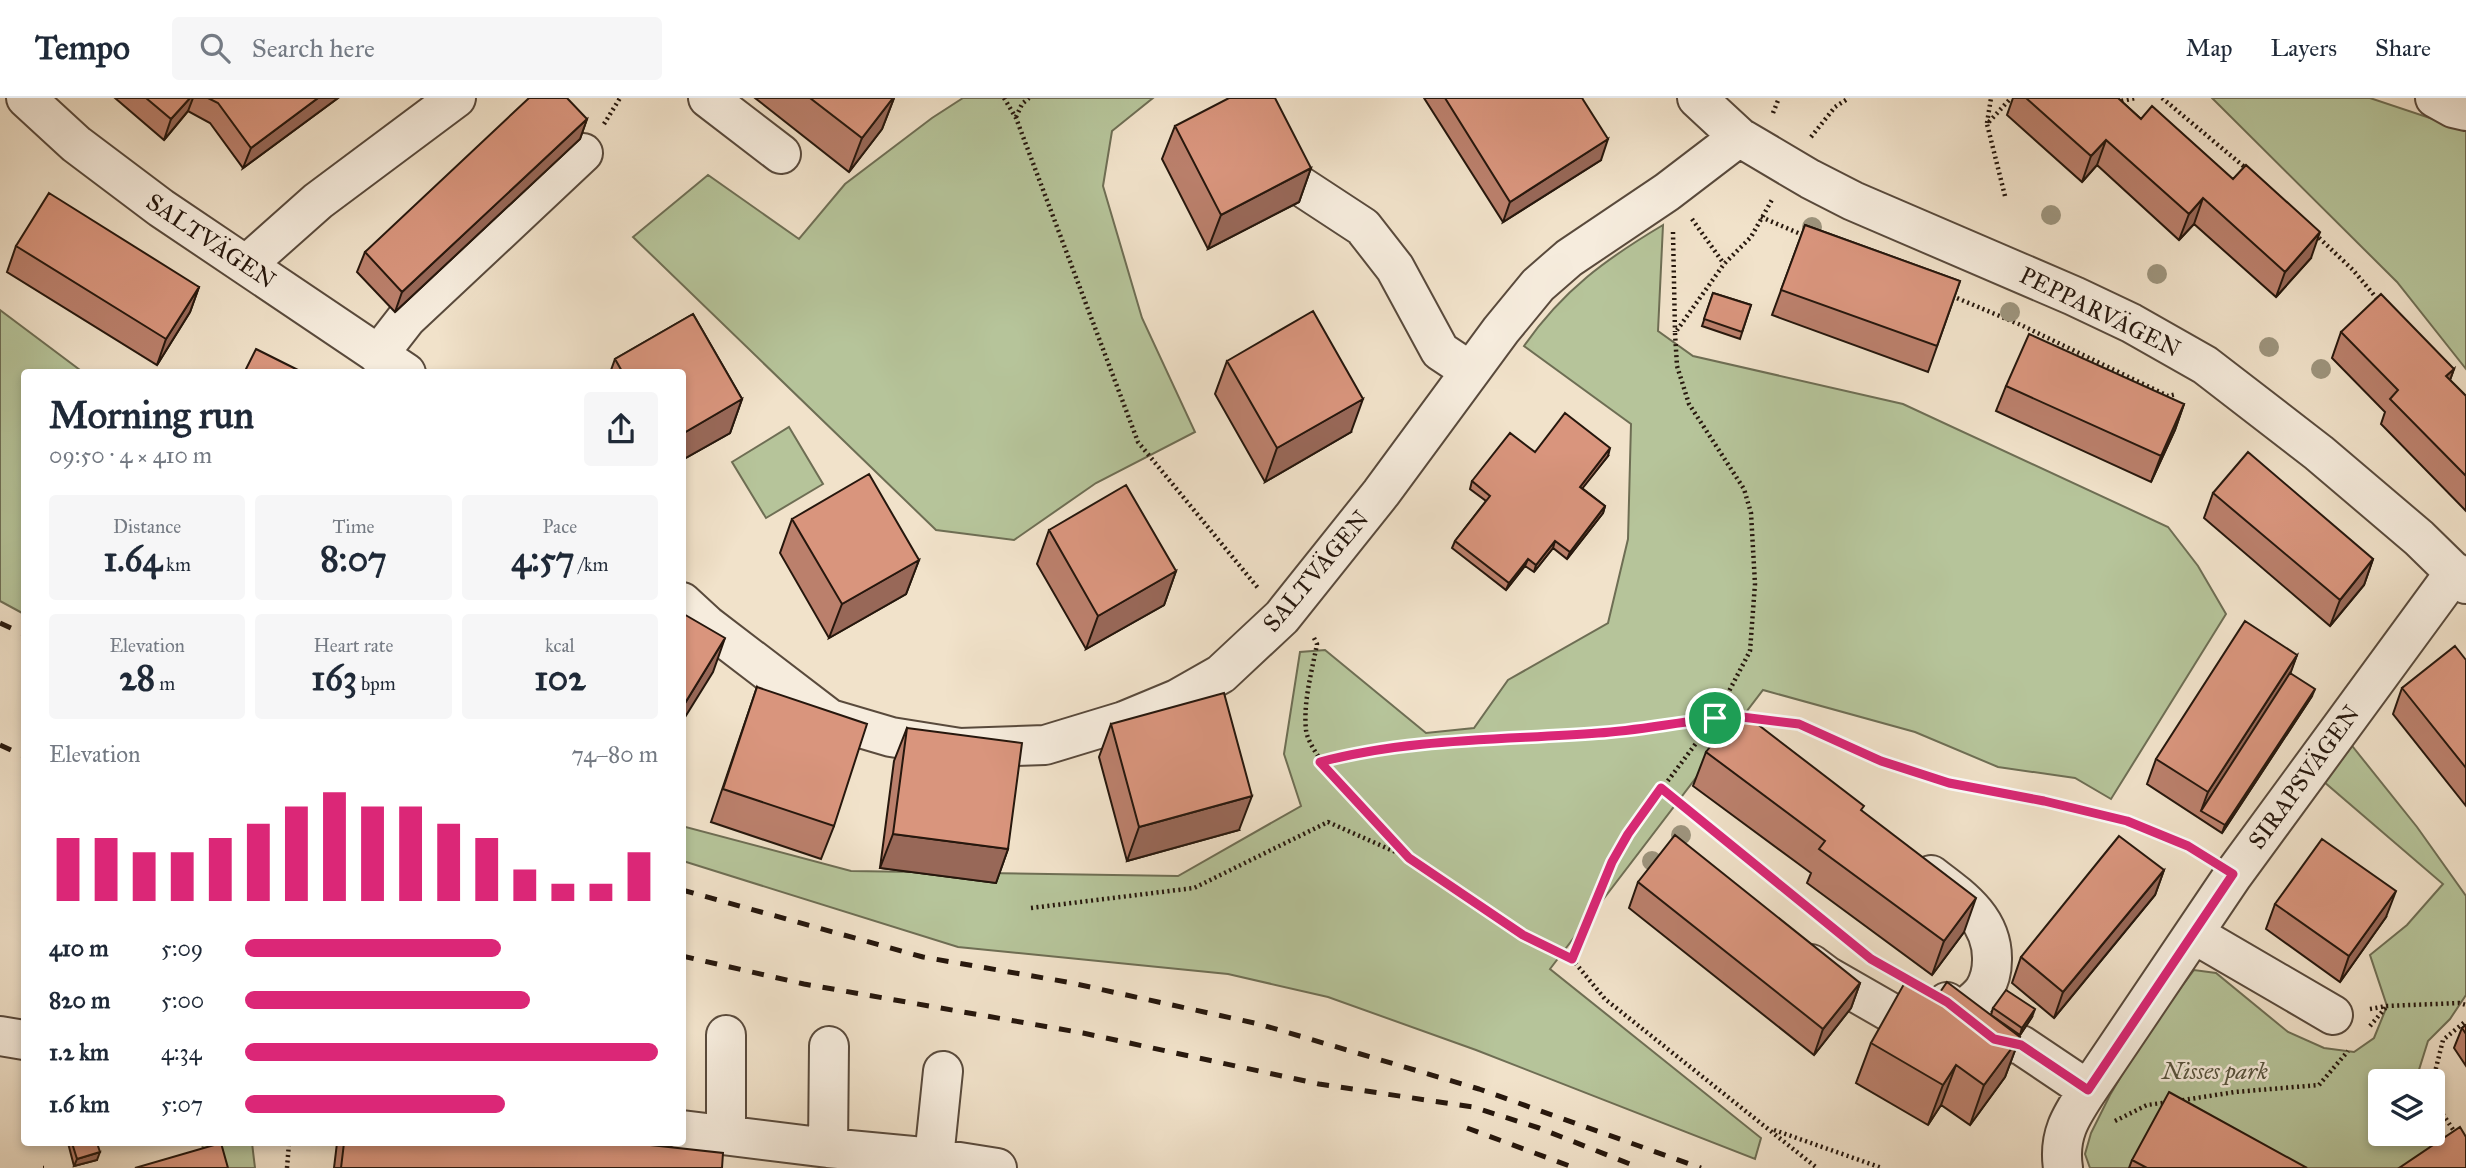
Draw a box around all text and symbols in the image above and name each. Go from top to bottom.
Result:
search box [172,17,662,80]
text: Tempo [35,28,130,68]
icon: search [196,29,234,67]
text: Search here [252,32,375,64]
text: Map [2186,33,2233,63]
text: Layers [2271,33,2337,63]
text: Share [2375,33,2431,63]
street label: SALTVÄGEN [141,187,281,295]
street label: PEPPARVÄGEN [2015,260,2185,364]
text: Morning run [49,392,254,438]
button: share [584,392,658,466]
text: 09:50 · 4 × 410 m [49,441,212,469]
street label: SALTVÄGEN [1256,504,1376,638]
text: Distance [113,515,181,538]
text: Time [332,515,375,538]
text: Pace [543,515,577,538]
text: 1.64 [103,538,162,581]
text: 8:07 [320,538,387,581]
text: 4:57 [511,538,574,581]
text: km [162,553,191,576]
text: /km [574,553,608,576]
text: Elevation [109,634,185,657]
text: Heart rate [314,634,393,657]
text: kcal [545,634,575,657]
text: 28 [119,657,155,700]
text: 163 [311,657,357,700]
text: 102 [534,657,585,700]
text: m [155,672,175,695]
text: bpm [357,672,396,695]
pin [1685,688,1745,748]
icon: arrive [1696,699,1734,737]
street label: SIRAPSVÄGEN [2242,699,2366,855]
text: Elevation [49,740,140,768]
text: 74–80 m [572,740,658,768]
text: 410 m [49,934,108,962]
text: 5:09 [161,934,203,962]
text: 820 m [49,986,110,1014]
text: 5:00 [161,986,204,1014]
text: 1.2 km [49,1038,109,1066]
text: 4:34 [161,1038,202,1066]
park label: Nisses park [2160,1056,2268,1086]
map controls [2368,1069,2445,1146]
button: layers [2368,1069,2445,1146]
text: 1.6 km [49,1090,110,1118]
text: 5:07 [161,1090,203,1118]

